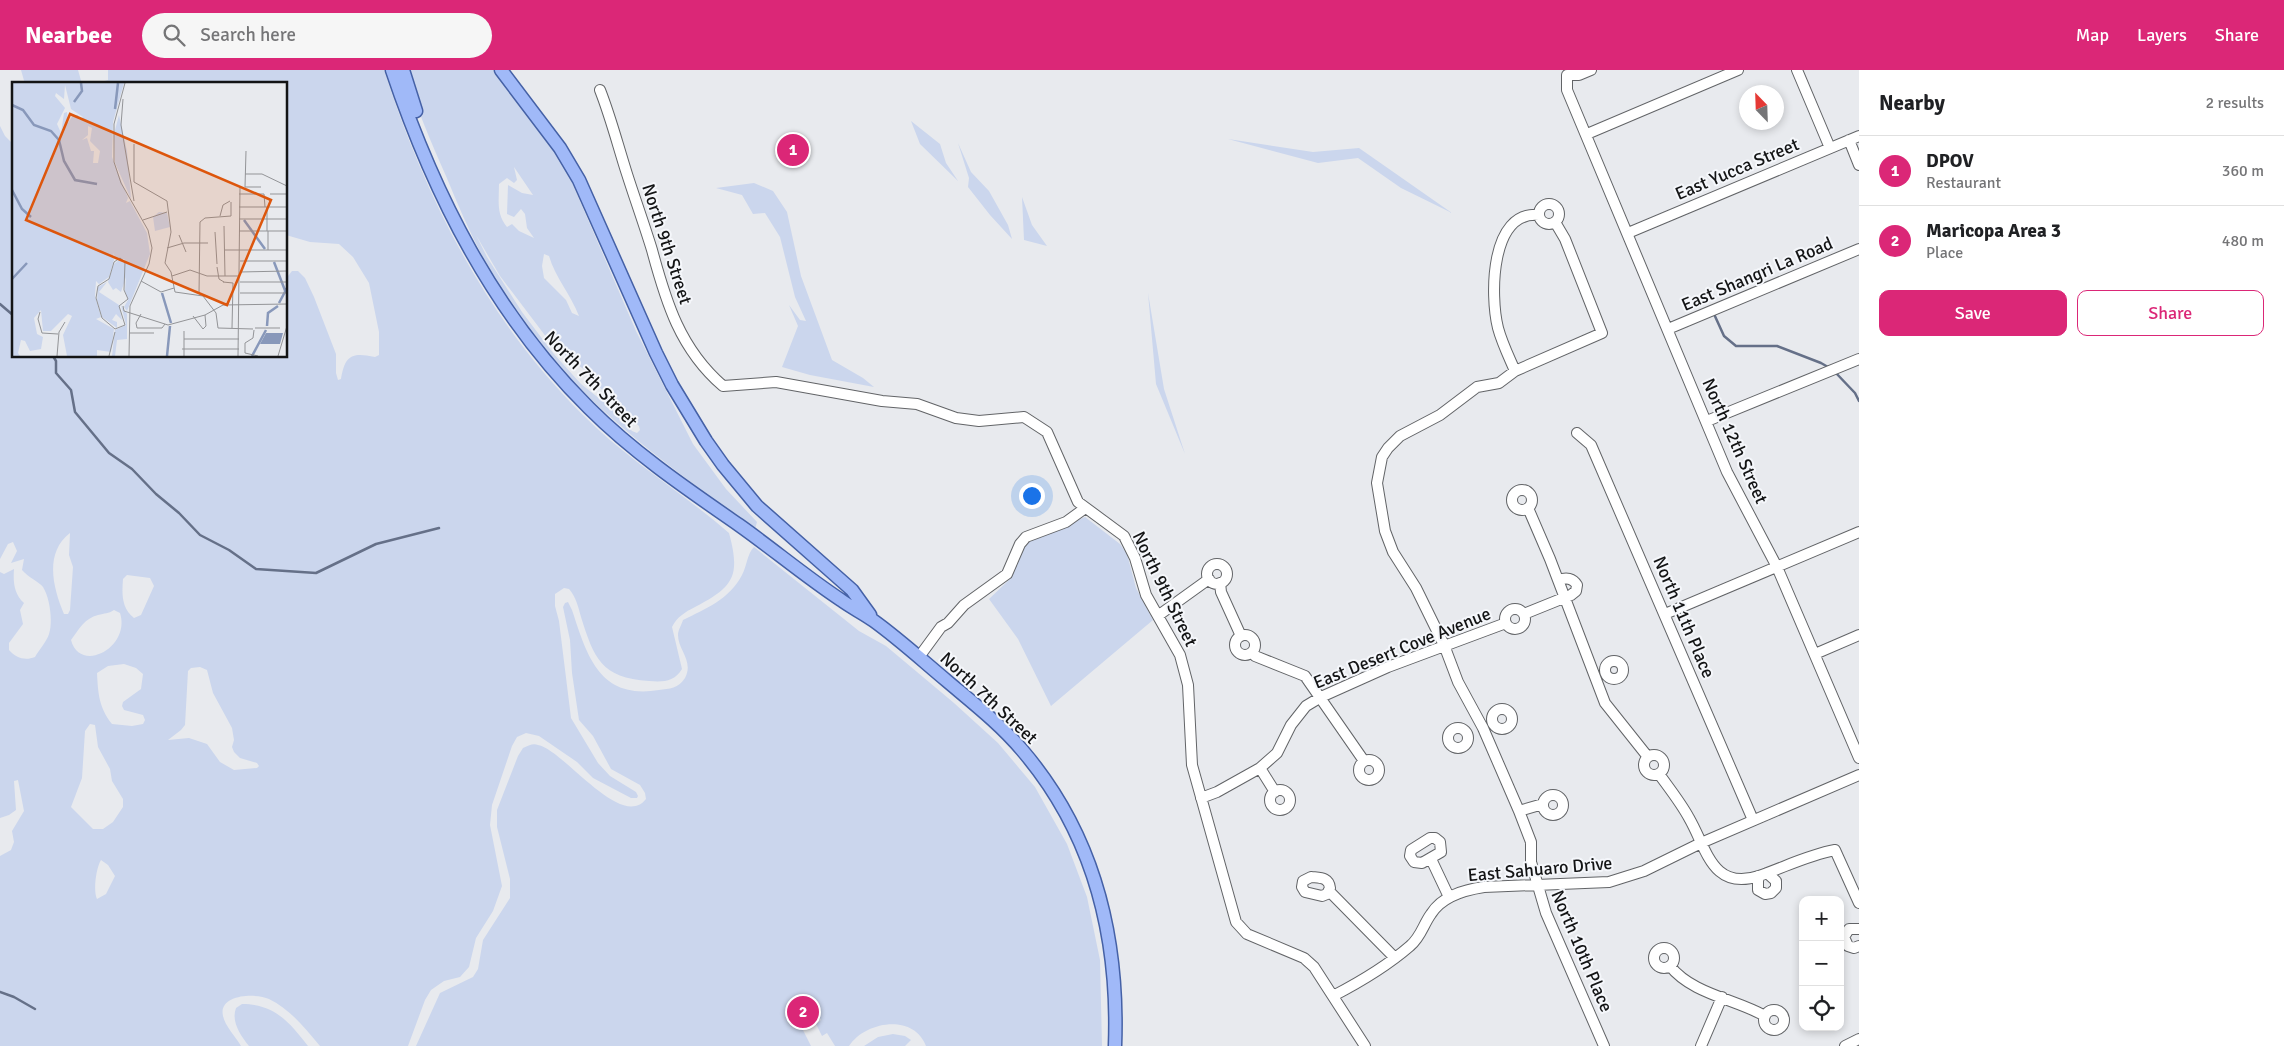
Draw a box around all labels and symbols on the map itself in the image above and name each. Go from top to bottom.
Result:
inset map [12,82,288,358]
north arrow [1739,85,1784,130]
pin: 1 [777,131,809,169]
street label: East Yucca Street [1672,133,1802,205]
street label: North 9th Street [637,181,697,307]
street label: East Shangri La Road [1678,232,1836,316]
street label: North 7th Street [540,326,642,432]
street label: North 12th Street [1697,375,1773,507]
your location [1019,483,1045,509]
street label: North 9th Street [1128,528,1202,650]
street label: North 11th Place [1648,553,1720,681]
street label: East Desert Cove Avenue [1310,602,1494,694]
street label: North 7th Street [936,647,1042,749]
street label: East Sahuaro Drive [1467,852,1613,886]
street label: North 10th Place [1546,887,1618,1015]
pin: 2 [787,993,819,1031]

